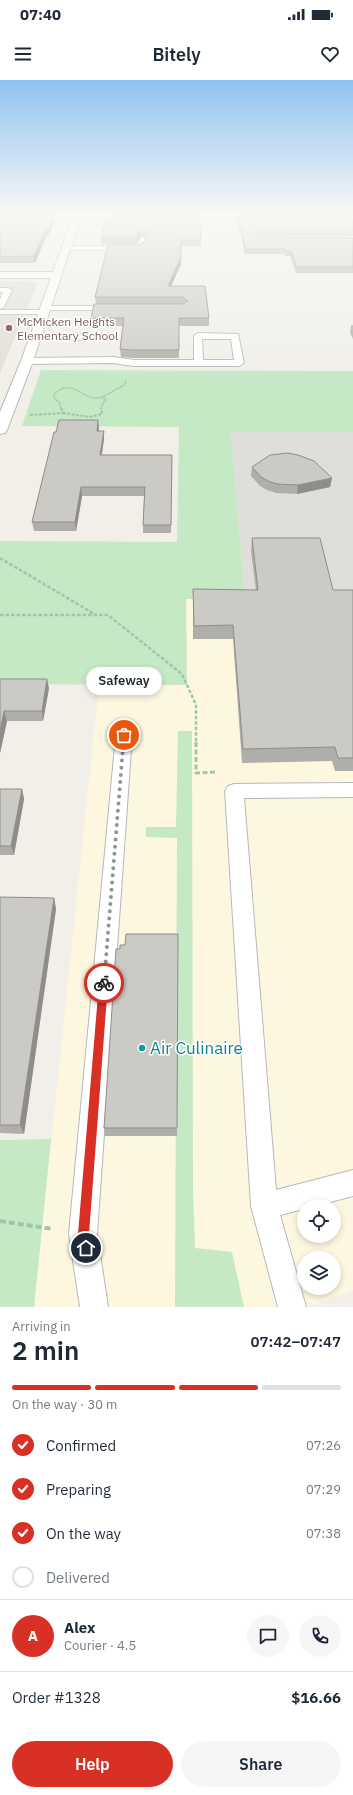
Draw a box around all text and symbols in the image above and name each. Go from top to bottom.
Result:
text: 07:40 [20,5,61,24]
icon: menu [12,43,34,65]
text: Bitely [152,43,201,66]
icon: heart [319,43,341,65]
place label: McMicken Heights Elementary School [17,314,118,343]
marker: McMicken Heights Elementary School [4,323,14,333]
callout: Safeway [86,667,162,695]
text: Safeway [98,672,150,689]
pin [107,718,141,752]
icon: bag [113,724,135,746]
courier [84,963,124,1003]
icon: bike [93,972,115,994]
place label: Air Culinaire [150,1037,243,1059]
marker: Air Culinaire [137,1043,147,1053]
map controls [297,1199,341,1295]
button: locate [297,1199,341,1243]
pin [69,1231,103,1265]
icon: home [75,1237,97,1259]
button: layers [297,1251,341,1295]
text: Arriving in [12,1318,71,1335]
text: 07:42–07:47 [251,1332,341,1351]
text: 2 min [12,1333,79,1367]
text: On the way · 30 m [12,1396,117,1413]
icon: check [12,1434,34,1456]
text: Confirmed [46,1436,116,1455]
text: 07:26 [306,1437,341,1454]
icon: check [12,1478,34,1500]
text: Preparing [46,1480,111,1499]
text: 07:29 [306,1481,341,1498]
icon: check [12,1522,34,1544]
text: On the way [46,1524,121,1543]
text: 07:38 [306,1525,341,1542]
text: Delivered [46,1568,110,1587]
button: chat [247,1615,289,1657]
button: phone [299,1615,341,1657]
text: Alex [64,1618,95,1637]
text: A [28,1626,38,1645]
text: Courier · 4.5 [64,1637,136,1654]
text: Order #1328 [12,1688,101,1707]
text: $16.66 [291,1688,341,1707]
button: Help [12,1741,173,1787]
button: Share [181,1741,341,1787]

